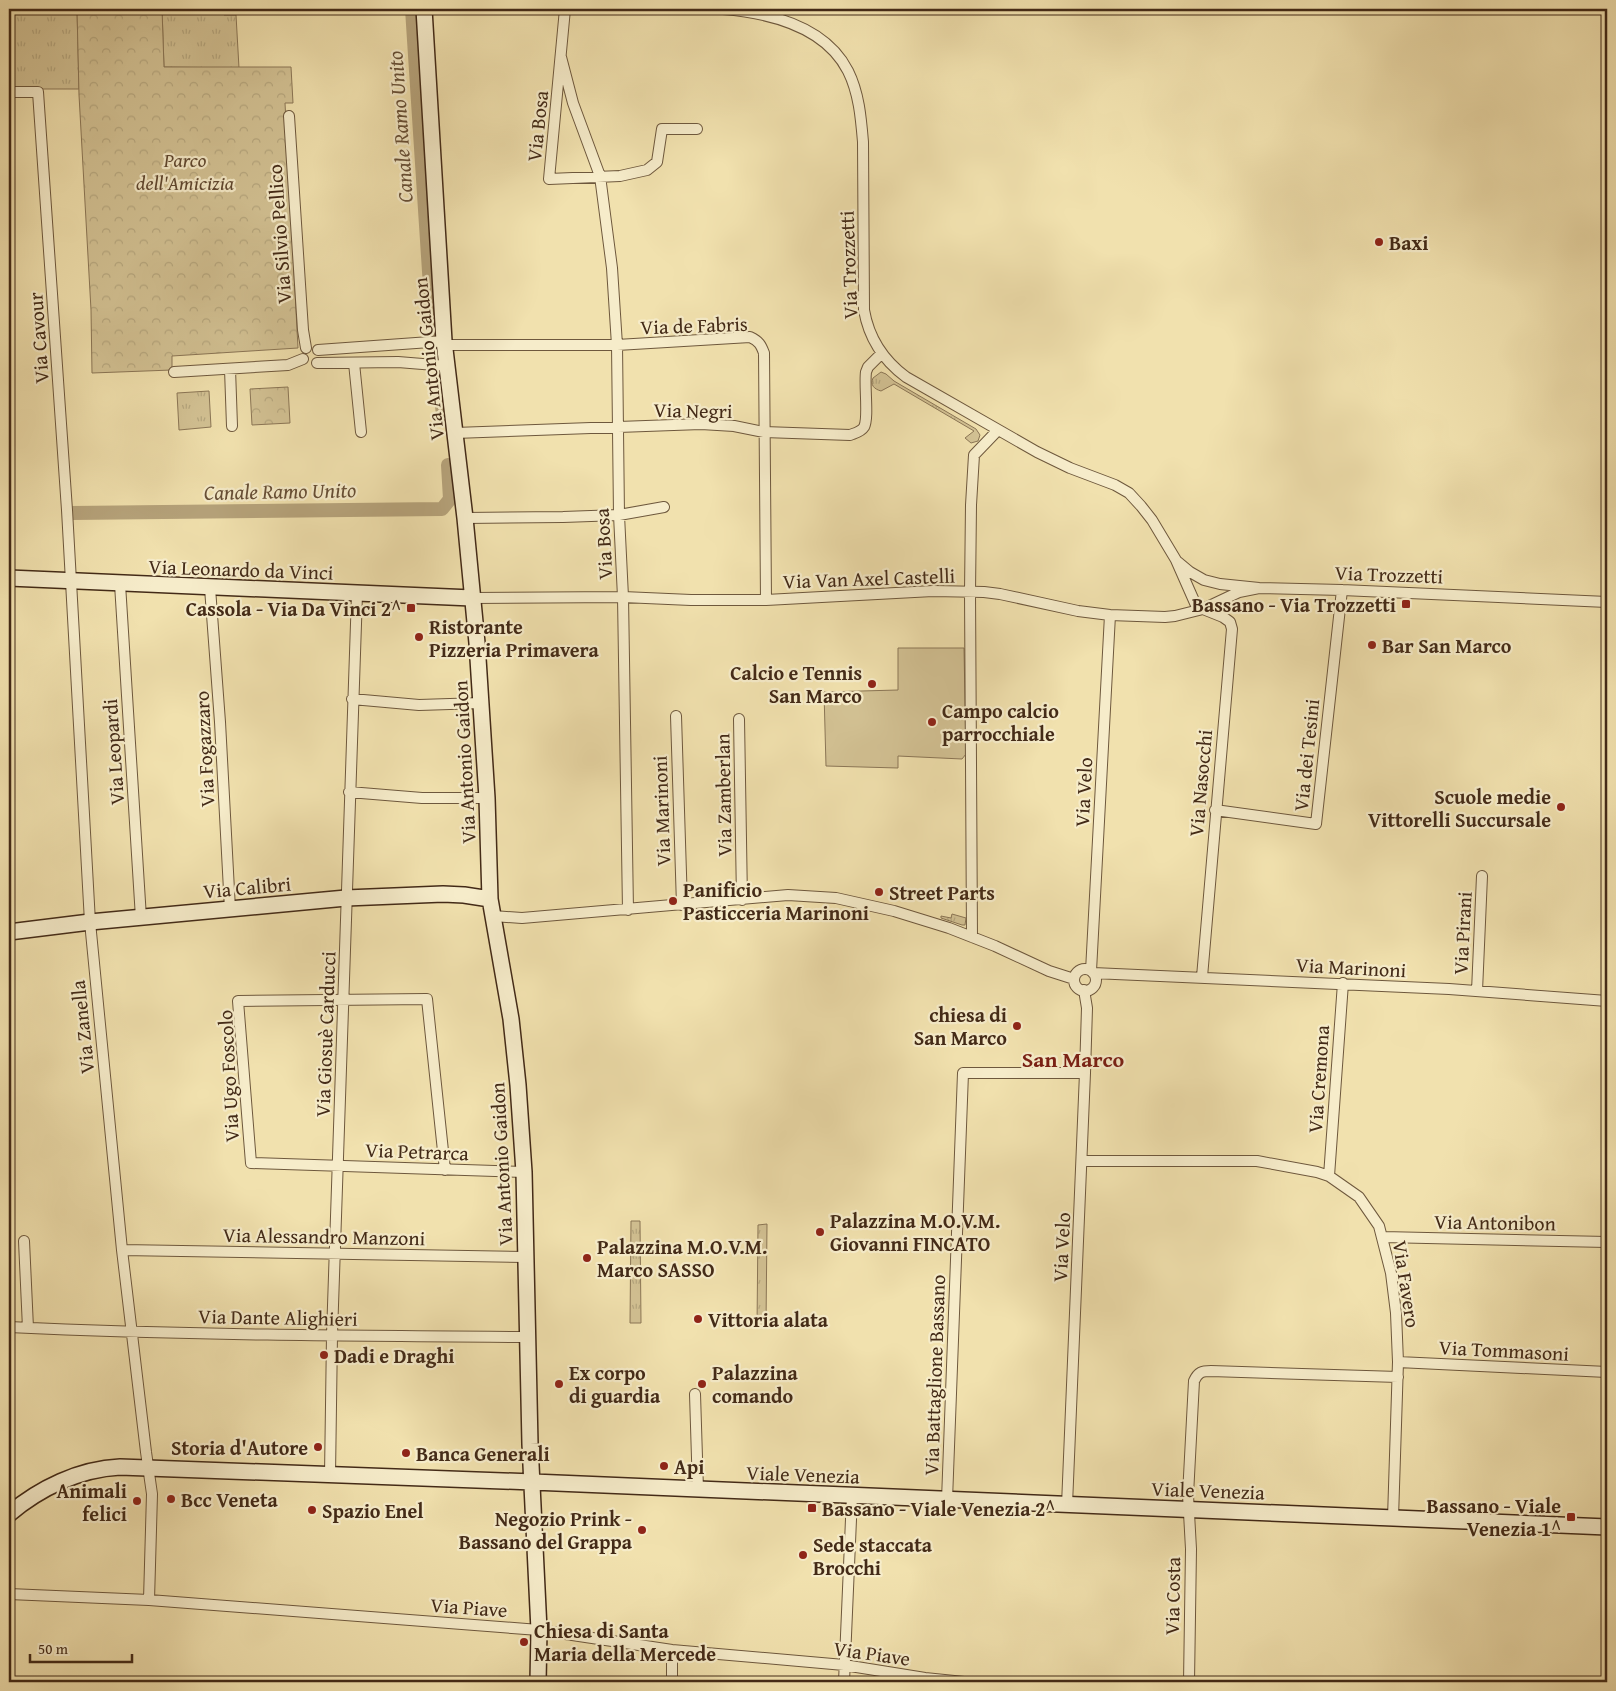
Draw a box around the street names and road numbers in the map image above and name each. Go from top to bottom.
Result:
street label: Via Bosa [519,88,555,163]
street label: Via Silvio Pellico [260,163,298,305]
street label: Via Trozzetti [832,210,864,320]
street label: Via Antonio Gaidon [405,276,451,442]
street label: Via Cavour [20,291,56,385]
street label: Via de Fabris [640,309,748,341]
street label: Via Negri [653,395,733,425]
street label: Via Bosa [587,507,619,580]
street label: Via Leonardo da Vinci [148,551,334,587]
street label: Via Trozzetti [1334,558,1444,590]
street label: Via Van Axel Castelli [782,560,956,596]
street label: Via Antonio Gaidon [445,680,483,844]
street label: Via Fogazzaro [186,690,222,808]
street label: Via Leopardi [95,697,131,806]
street label: Via dei Tesini [1286,697,1326,813]
street label: Via Nasocchi [1181,728,1219,838]
street label: Via Zamberlan [707,733,739,857]
street label: Via Marinoni [645,755,677,867]
street label: Via Velo [1067,756,1099,828]
street label: Via Calibri [202,869,293,905]
street label: Via Pirani [1445,890,1479,975]
street label: Via Giosuè Carducci [308,950,342,1117]
street label: Via Marinoni [1295,950,1407,984]
street label: Via Zanella [63,978,101,1075]
street label: Via Ugo Foscolo [210,1009,246,1143]
street label: Via Cremona [1300,1024,1336,1134]
street label: Via Antonio Gaidon [482,1082,520,1246]
street label: Via Petrarca [365,1135,470,1167]
street label: Via Antonibon [1434,1206,1556,1238]
street label: Via Velo [1045,1211,1077,1283]
street label: Via Alessandro Manzoni [223,1220,426,1252]
street label: Via Favero [1386,1238,1428,1330]
street label: Via Battaglione Bassano [916,1274,952,1476]
street label: Via Dante Alighieri [198,1301,358,1333]
street label: Via Tommasoni [1438,1332,1570,1368]
street label: Viale Venezia [746,1458,861,1490]
street label: Viale Venezia [1151,1474,1266,1506]
street label: Via Costa [1157,1556,1187,1635]
street label: Via Piave [430,1590,508,1624]
street label: Via Piave [832,1633,912,1673]

